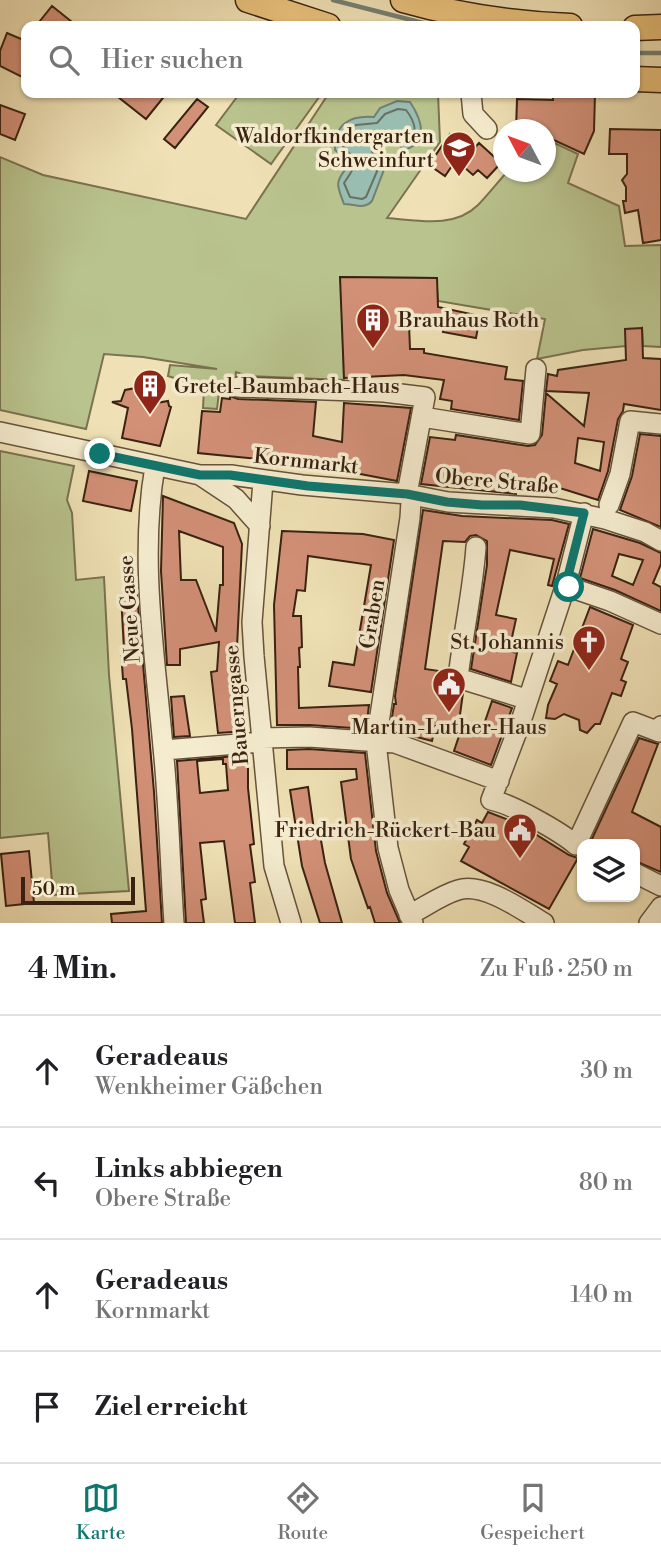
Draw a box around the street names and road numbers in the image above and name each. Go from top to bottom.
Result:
street label: Kornmarkt [252,444,360,480]
street label: Obere Straße [434,464,560,500]
street label: Neue Gasse [113,554,147,664]
street label: Graben [355,577,391,651]
street label: Bauerngasse [219,644,255,767]

